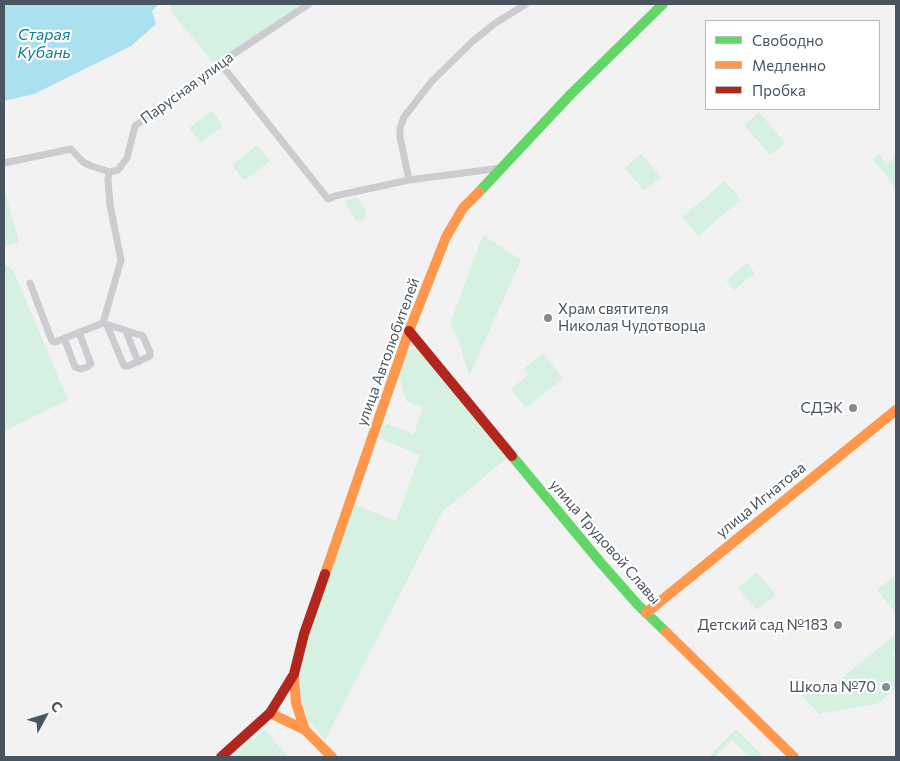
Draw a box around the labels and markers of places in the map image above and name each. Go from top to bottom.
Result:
place label: Храм святителя Николая Чудотворца [558,300,706,335]
marker: Храм святителя Николая Чудотворца [542,312,554,324]
place label: СДЭК [801,399,843,417]
marker: СДЭК [847,402,859,414]
place label: Детский сад №183 [697,616,828,634]
marker: Детский сад №183 [832,619,844,631]
place label: Школа №70 [789,678,876,696]
marker: Школа №70 [880,681,892,693]

